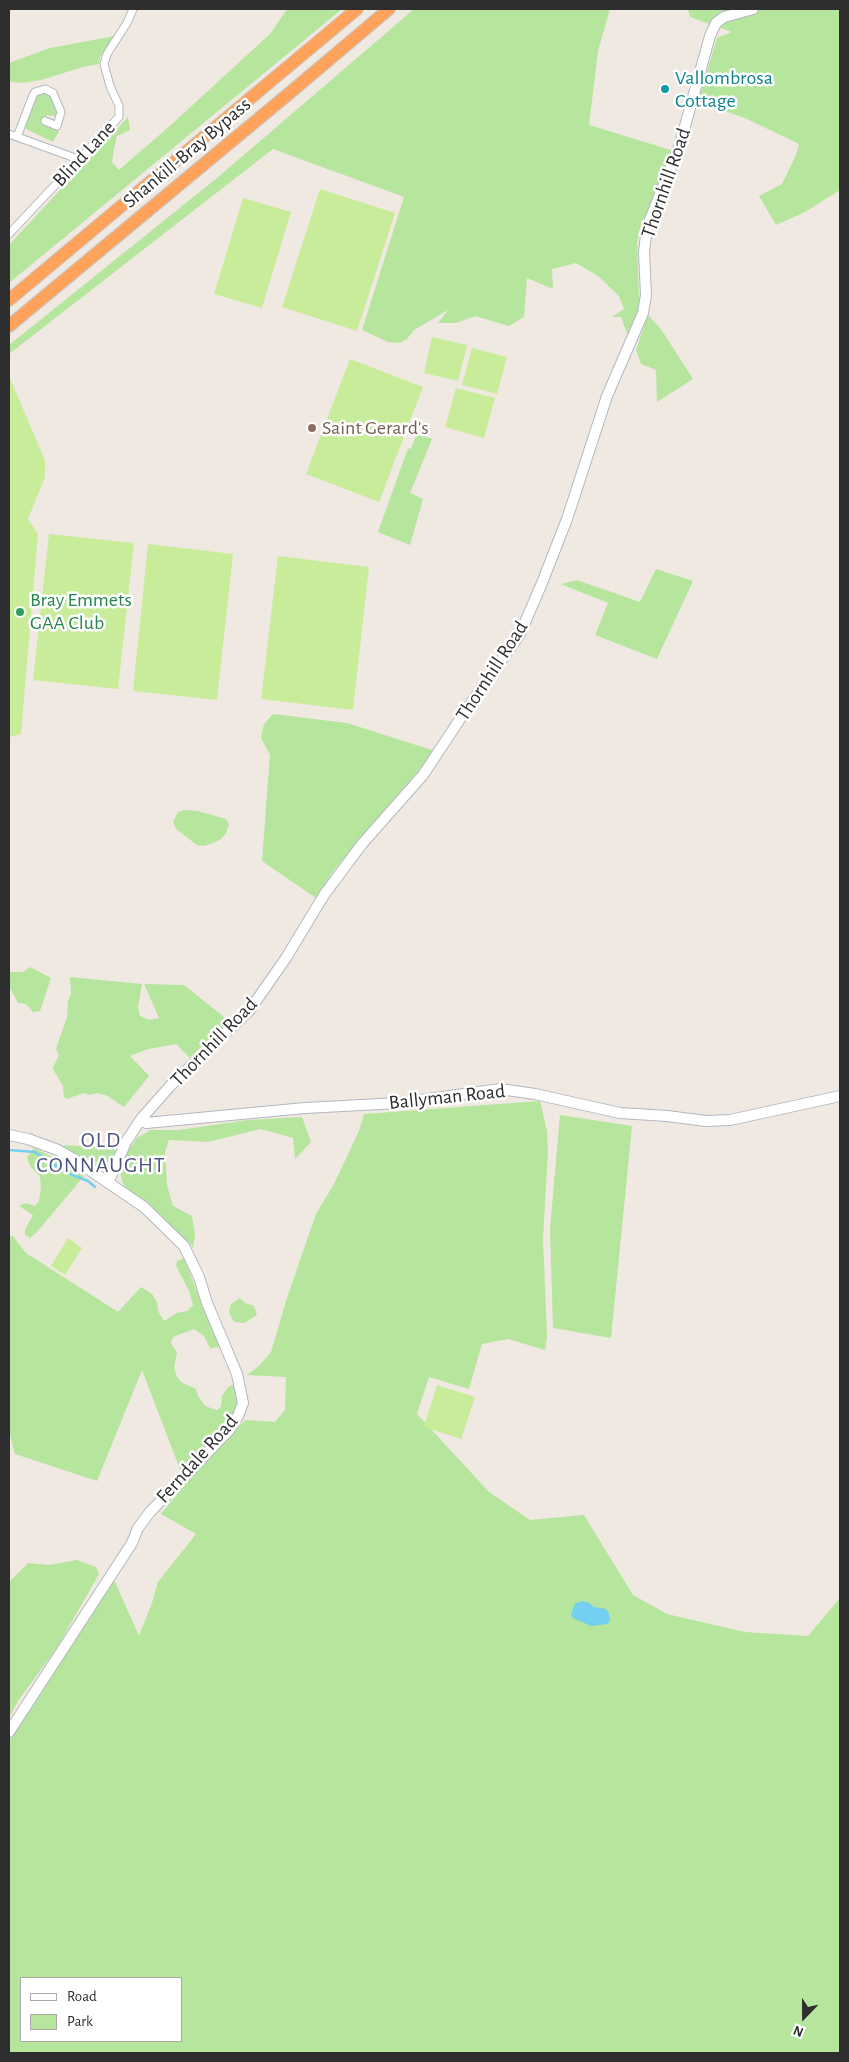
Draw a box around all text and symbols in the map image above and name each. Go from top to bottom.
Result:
place label: Vallombrosa Cottage [675,66,773,113]
marker: Vallombrosa Cottage [659,83,671,95]
street label: Shankill-Bray Bypass [118,93,256,213]
street label: Blind Lane [47,116,121,192]
street label: Thornhill Road [636,125,696,241]
place label: Saint Gerard's [322,416,429,440]
marker: Saint Gerard's [306,422,318,434]
place label: Bray Emmets GAA Club [30,588,132,635]
marker: Bray Emmets GAA Club [14,606,26,618]
street label: Thornhill Road [451,616,533,726]
street label: Thornhill Road [166,992,262,1092]
street label: Ballyman Road [388,1079,506,1115]
district label: OLD CONNAUGHT [35,1127,167,1178]
street label: Ferndale Road [151,1410,243,1508]
legend [20,1977,182,2042]
text: Road [67,1989,97,2004]
north arrow [779,1992,829,2042]
text: Park [67,2014,93,2029]
text: N [791,2023,806,2039]

